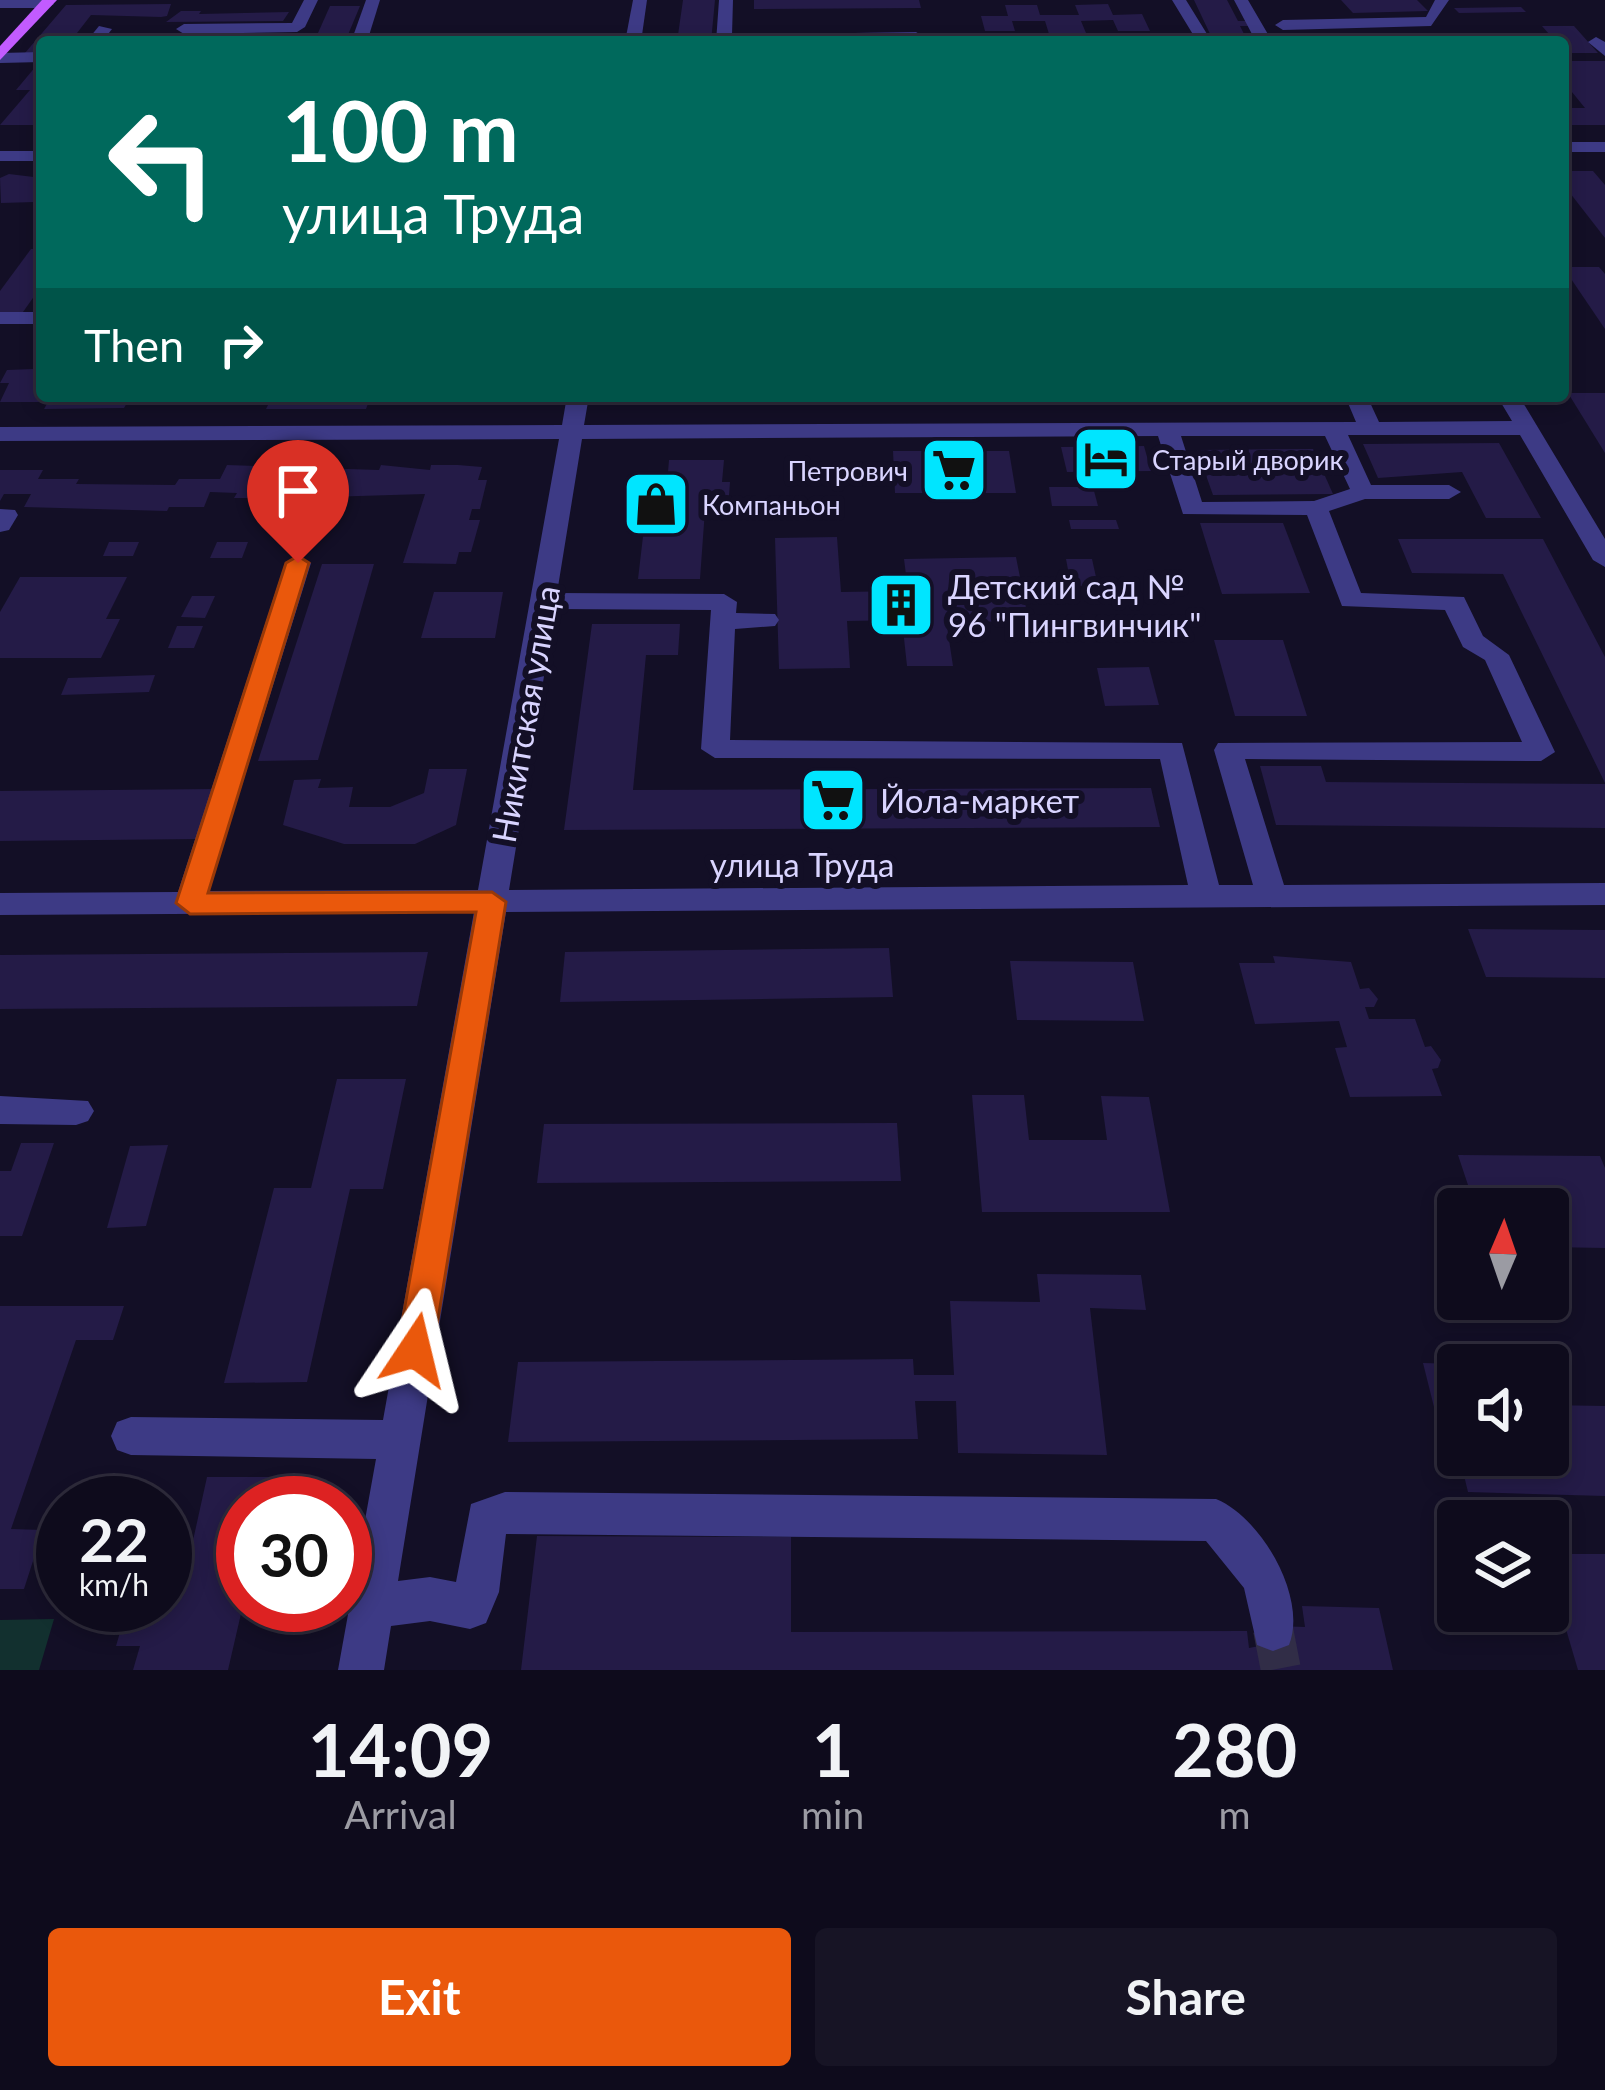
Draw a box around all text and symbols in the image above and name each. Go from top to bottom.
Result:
text: 100 m [282,79,519,180]
icon: left [84,84,240,240]
text: улица Труда [282,181,584,246]
icon: right [208,312,274,378]
text: Then [84,318,184,372]
hotel icon: Старый дворик [1071,424,1141,494]
supermarket icon: Петрович [919,435,989,505]
pin [247,440,349,563]
place label: Старый дворик [1152,443,1344,476]
place label: Петрович [788,454,908,487]
icon: arrive [265,458,331,524]
shop icon: Компаньон [621,469,691,539]
place label: Компаньон [702,488,841,521]
place label: Детский сад № 96 "Пингвинчик" [948,566,1201,644]
building icon: Детский сад № 96 "Пингвинчик" [866,570,936,640]
street label: Никитская улица [483,582,567,846]
supermarket icon: Йола-маркет [798,765,868,835]
place label: Йола-маркет [880,780,1080,820]
street label: улица Труда [710,844,894,884]
north arrow [1437,1188,1569,1320]
map controls [1437,1188,1569,1632]
position arrow [352,1287,478,1413]
button: sound [1437,1344,1569,1476]
speed limit sign: 30 [216,1476,372,1632]
button: layers [1437,1500,1569,1632]
text: 22 [79,1503,149,1575]
text: km/h [79,1566,149,1602]
text: 14:09 [308,1706,493,1792]
text: 1 [812,1706,854,1792]
text: 280 [1172,1706,1297,1792]
text: Arrival [344,1791,457,1837]
text: min [801,1791,864,1837]
text: m [1219,1791,1251,1837]
button: Exit [48,1928,791,2066]
button: Share [815,1928,1557,2066]

